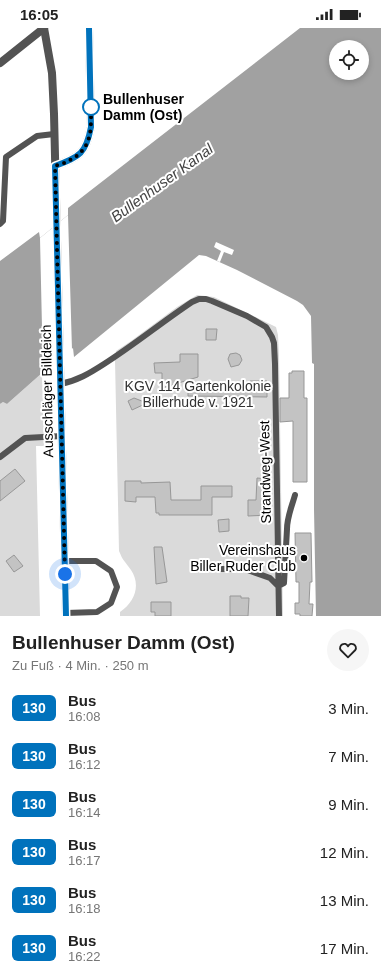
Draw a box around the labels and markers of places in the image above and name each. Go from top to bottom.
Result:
place label: Bullenhuser Damm (Ost) [103,91,184,123]
marker: Bullenhuser Damm (Ost) [82,98,100,116]
place label: Vereinshaus Biller Ruder Club [190,542,296,574]
marker: Vereinshaus Biller Ruder Club [299,553,309,563]

